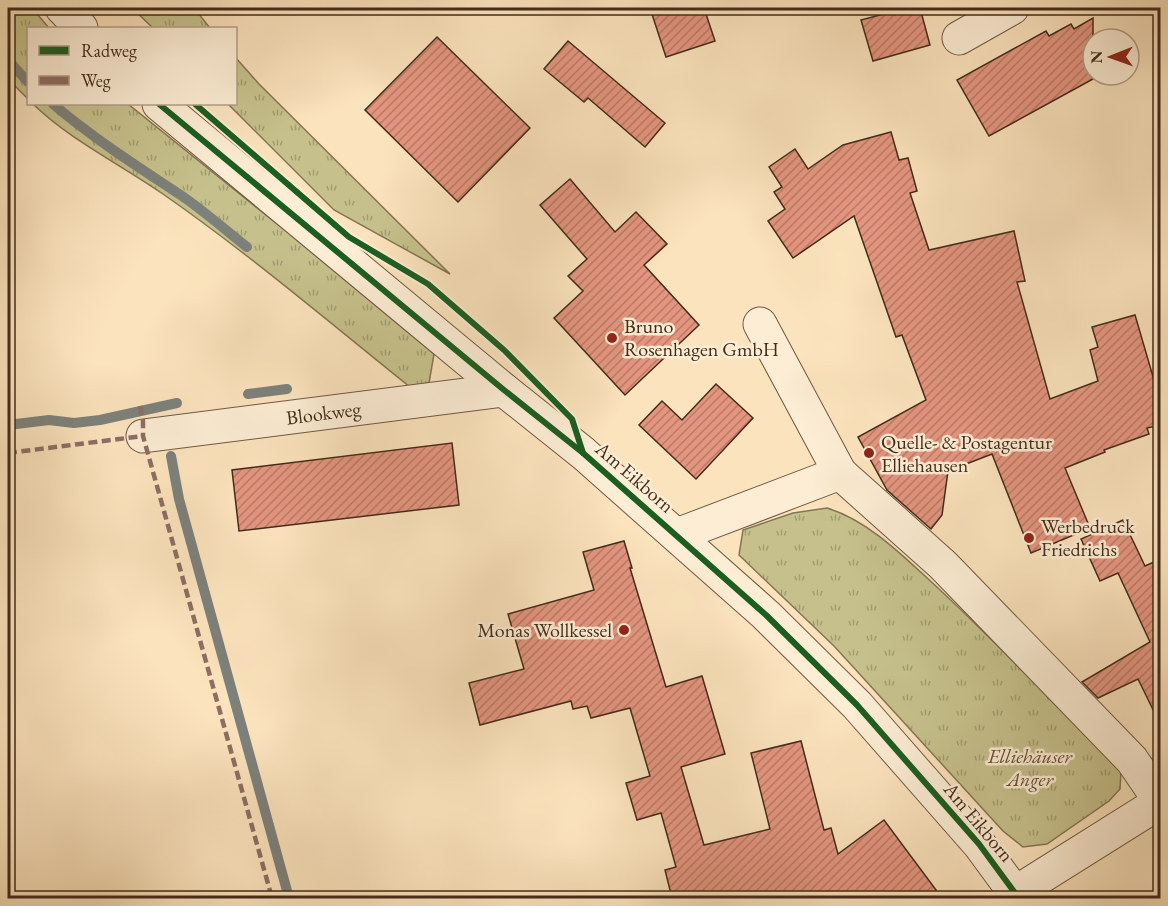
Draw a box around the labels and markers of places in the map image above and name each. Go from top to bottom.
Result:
place label: Bruno Rosenhagen GmbH [624,313,779,362]
marker: Bruno Rosenhagen GmbH [605,331,619,345]
place label: Quelle- & Postagentur Elliehausen [881,429,1052,478]
marker: Quelle- & Postagentur Elliehausen [862,446,876,460]
place label: Werbedruck Friedrichs [1041,513,1135,562]
marker: Werbedruck Friedrichs [1022,531,1036,545]
place label: Monas Wollkessel [477,617,612,643]
marker: Monas Wollkessel [617,623,631,637]

